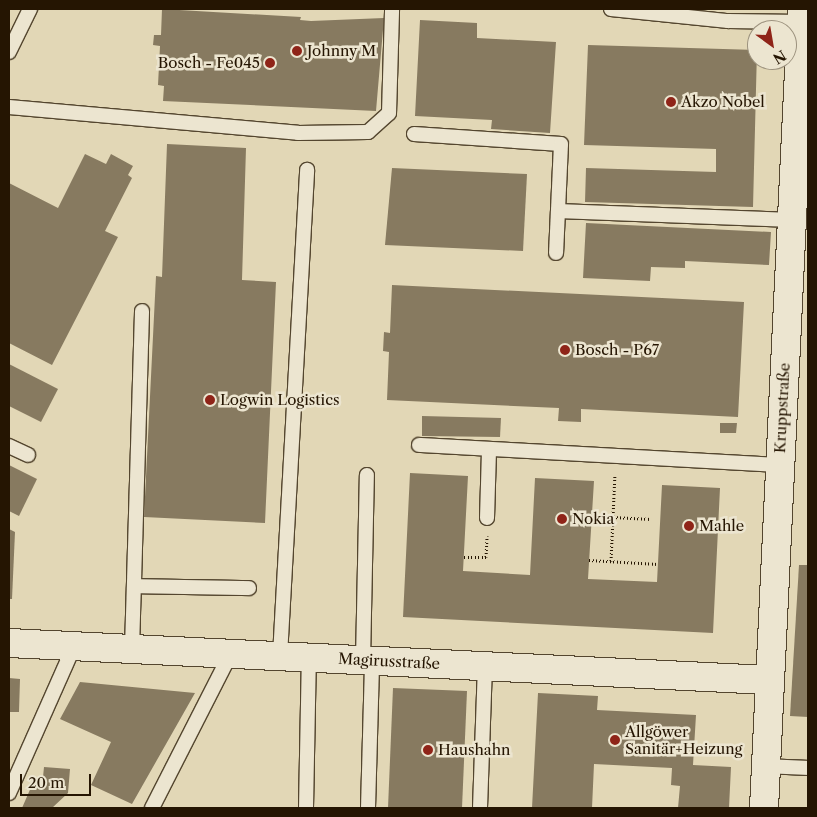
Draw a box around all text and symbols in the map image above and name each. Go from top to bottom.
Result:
north arrow [747,20,797,70]
place label: Johnny M [307,42,377,60]
marker: Johnny M [291,45,303,57]
text: N [769,46,789,68]
place label: Bosch - Fe045 [158,54,260,72]
marker: Bosch - Fe045 [264,57,276,69]
place label: Akzo Nobel [681,93,765,111]
marker: Akzo Nobel [665,96,677,108]
place label: Bosch - P67 [575,341,659,359]
marker: Bosch - P67 [559,344,571,356]
street label: Kruppstraße [771,362,793,454]
place label: Logwin Logistics [220,391,340,409]
marker: Logwin Logistics [204,394,216,406]
place label: Nokia [572,510,614,528]
marker: Nokia [556,513,568,525]
place label: Mahle [699,517,744,535]
marker: Mahle [683,520,695,532]
street label: Magirusstraße [337,649,441,673]
place label: Allgöwer Sanitär+Heizung [625,722,742,757]
marker: Allgöwer Sanitär+Heizung [609,734,621,746]
place label: Haushahn [438,741,511,759]
marker: Haushahn [422,744,434,756]
scale bar [22,764,94,796]
text: 20 m [28,773,64,792]

